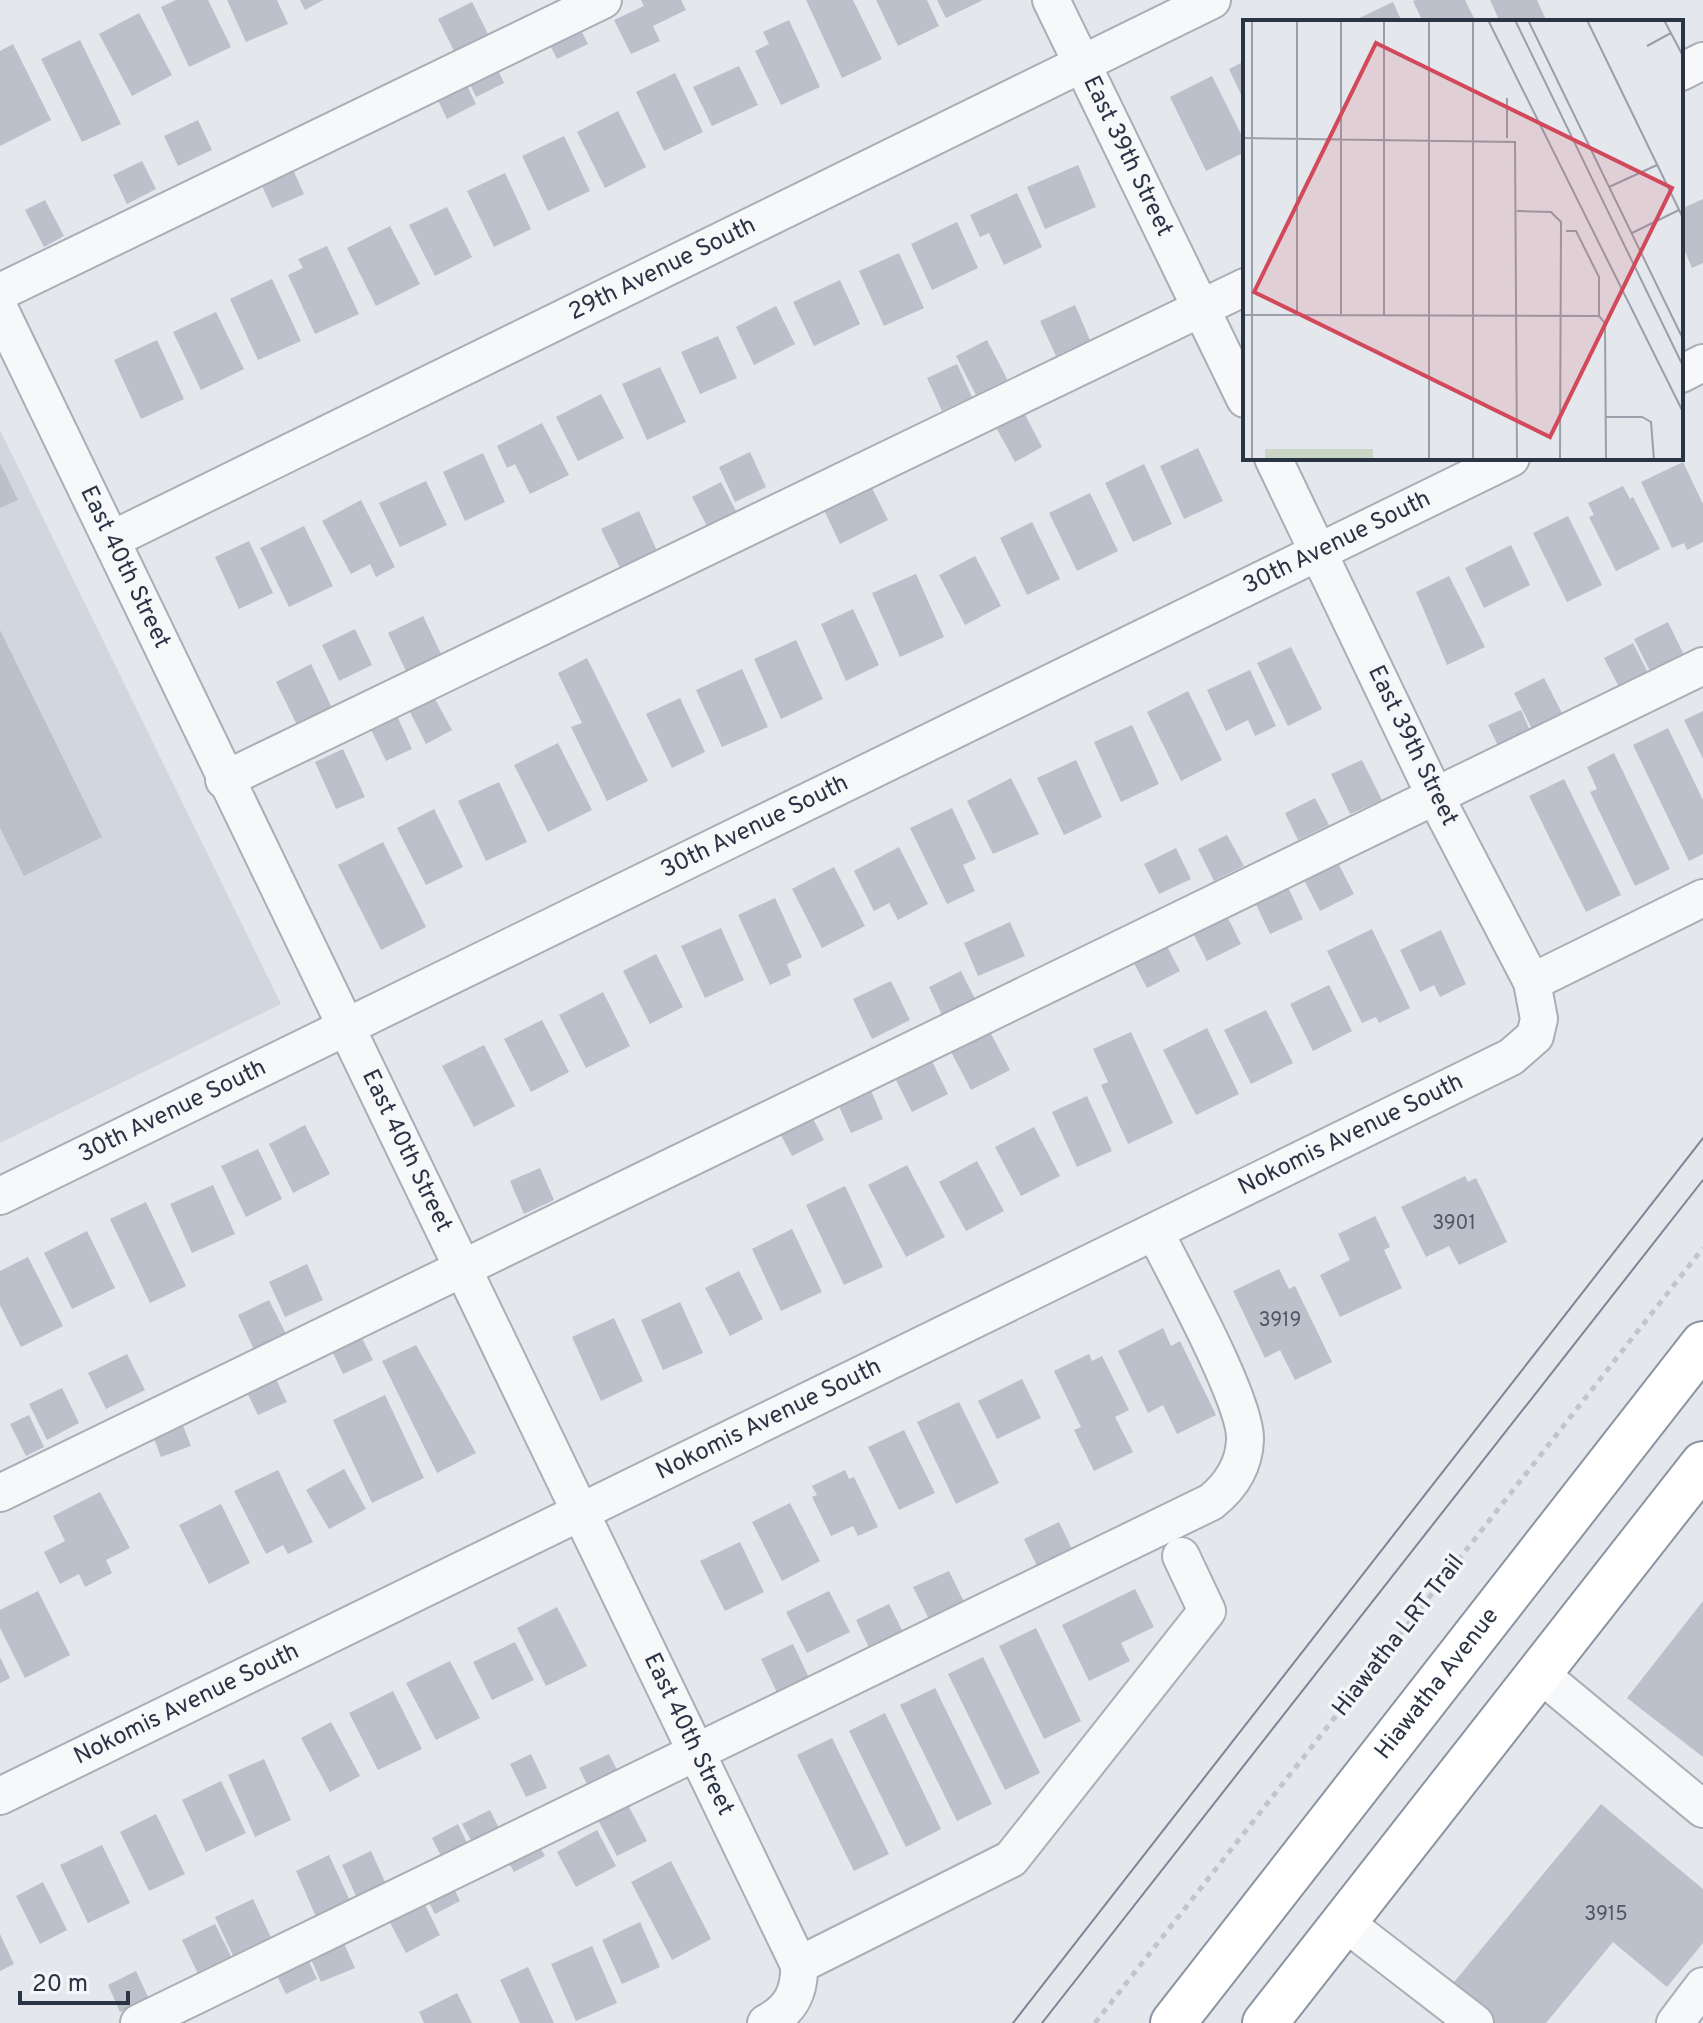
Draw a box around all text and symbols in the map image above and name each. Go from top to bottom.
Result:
inset map [1243,20,1683,460]
street label: East 39th Street [1075,71,1179,242]
street label: 29th Avenue South [564,211,761,328]
street label: East 40th Street [72,481,176,654]
street label: 30th Avenue South [1238,484,1436,602]
street label: East 39th Street [1360,661,1464,831]
street label: 30th Avenue South [656,769,854,886]
street label: 30th Avenue South [74,1053,271,1170]
street label: East 40th Street [354,1065,458,1237]
street label: Nokomis Avenue South [1234,1067,1469,1203]
house number: 3901 [1432,1211,1476,1237]
house number: 3919 [1259,1308,1301,1334]
street label: Nokomis Avenue South [651,1352,887,1488]
street label: Hiawatha LRT Trail [1326,1549,1472,1723]
street label: Hiawatha Avenue [1369,1602,1506,1766]
street label: Nokomis Avenue South [69,1637,304,1772]
street label: East 40th Street [636,1649,740,1821]
house number: 3915 [1584,1902,1628,1928]
scale bar [20,1955,128,2005]
text: 20 m [32,1970,88,2000]

